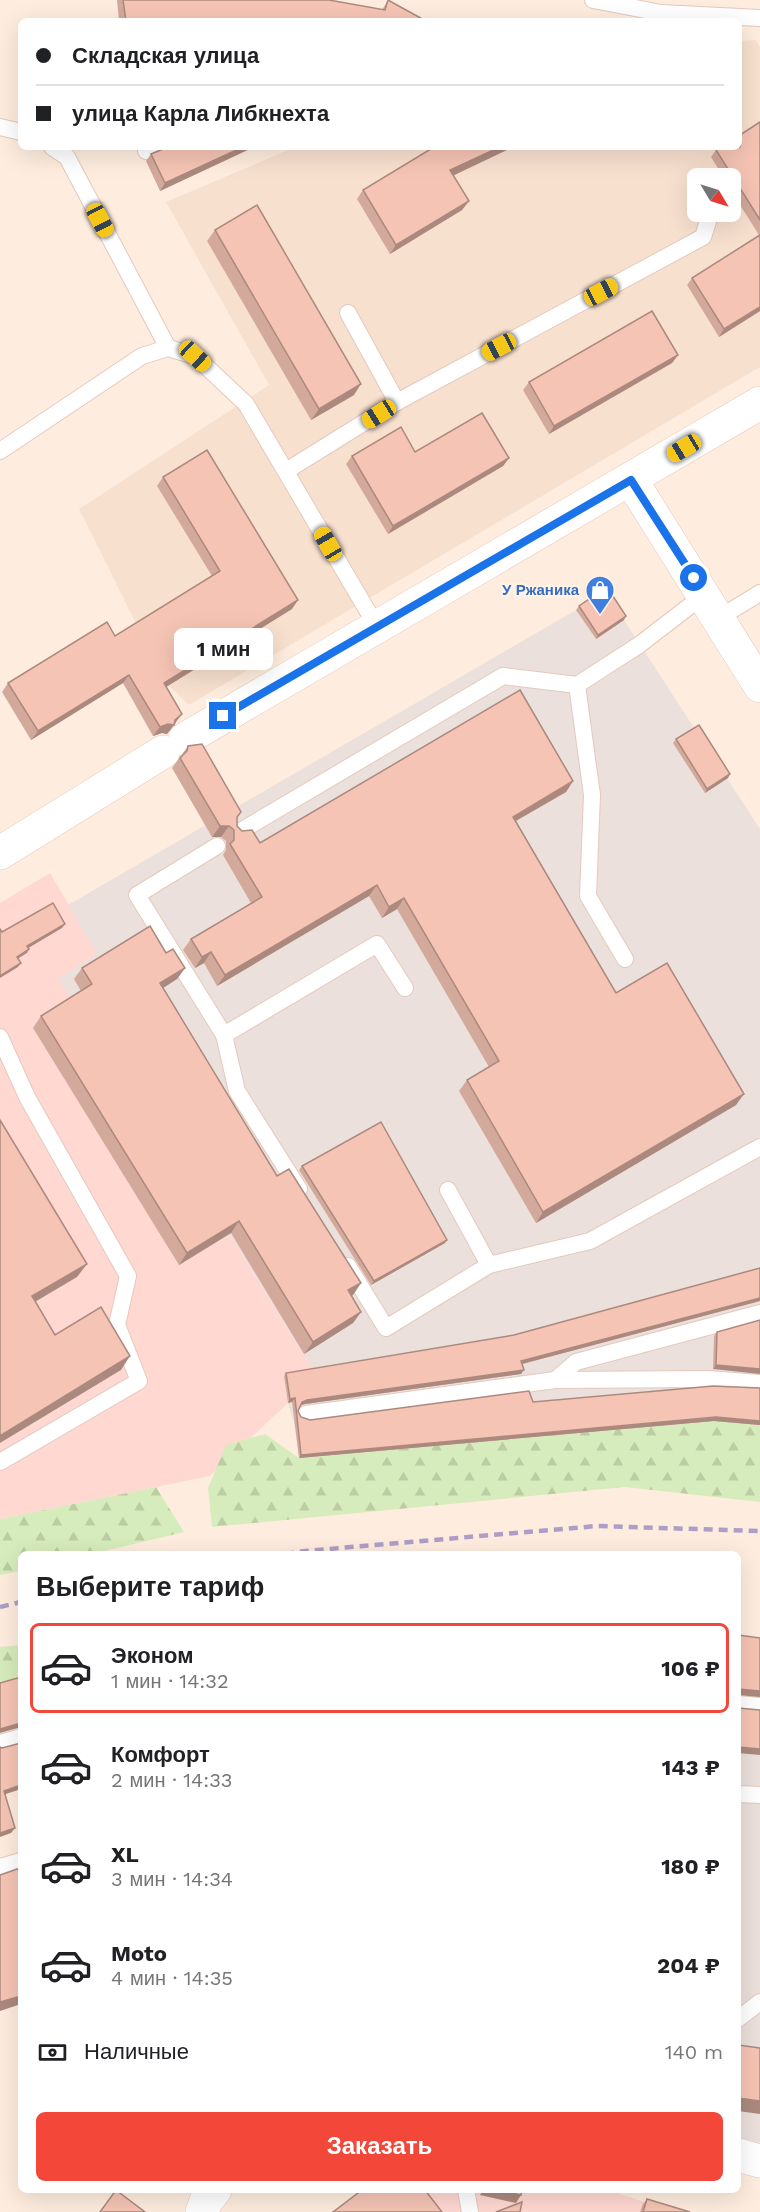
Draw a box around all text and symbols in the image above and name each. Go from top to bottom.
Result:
text: Складская улица [72,43,259,68]
text: улица Карла Либкнехта [72,101,329,126]
north arrow [687,168,741,222]
map controls [687,168,741,222]
car [84,200,116,240]
car [581,276,621,308]
car [479,331,519,363]
car [176,337,214,375]
car [359,397,399,431]
car [664,431,704,465]
car [311,524,345,564]
route start [680,564,707,591]
shop icon: У Ржаника [584,574,616,616]
place label: У Ржаника [502,581,580,599]
callout: 1 мин [174,629,272,671]
text: 1 мин [197,637,250,661]
route end [209,702,236,729]
text: Выберите тариф [36,1571,264,1603]
icon: car [39,1641,93,1695]
text: Эконом [111,1643,194,1668]
text: 106 ₽ [661,1656,720,1681]
text: 1 мин · 14:32 [111,1669,229,1693]
icon: car [39,1740,93,1794]
text: Комфорт [111,1742,210,1767]
text: 143 ₽ [662,1755,720,1780]
text: 2 мин · 14:33 [111,1768,232,1792]
icon: car [39,1839,93,1893]
text: XL [111,1842,139,1867]
text: 180 ₽ [661,1854,720,1879]
text: 3 мин · 14:34 [111,1867,233,1891]
icon: car [39,1938,93,1992]
text: Moto [111,1941,167,1966]
text: 204 ₽ [657,1953,720,1978]
text: 4 мин · 14:35 [111,1966,233,1990]
icon: cash [36,2036,69,2069]
text: Наличные [84,2039,189,2064]
text: 140 m [665,2040,723,2064]
button: Заказать [36,2112,723,2181]

